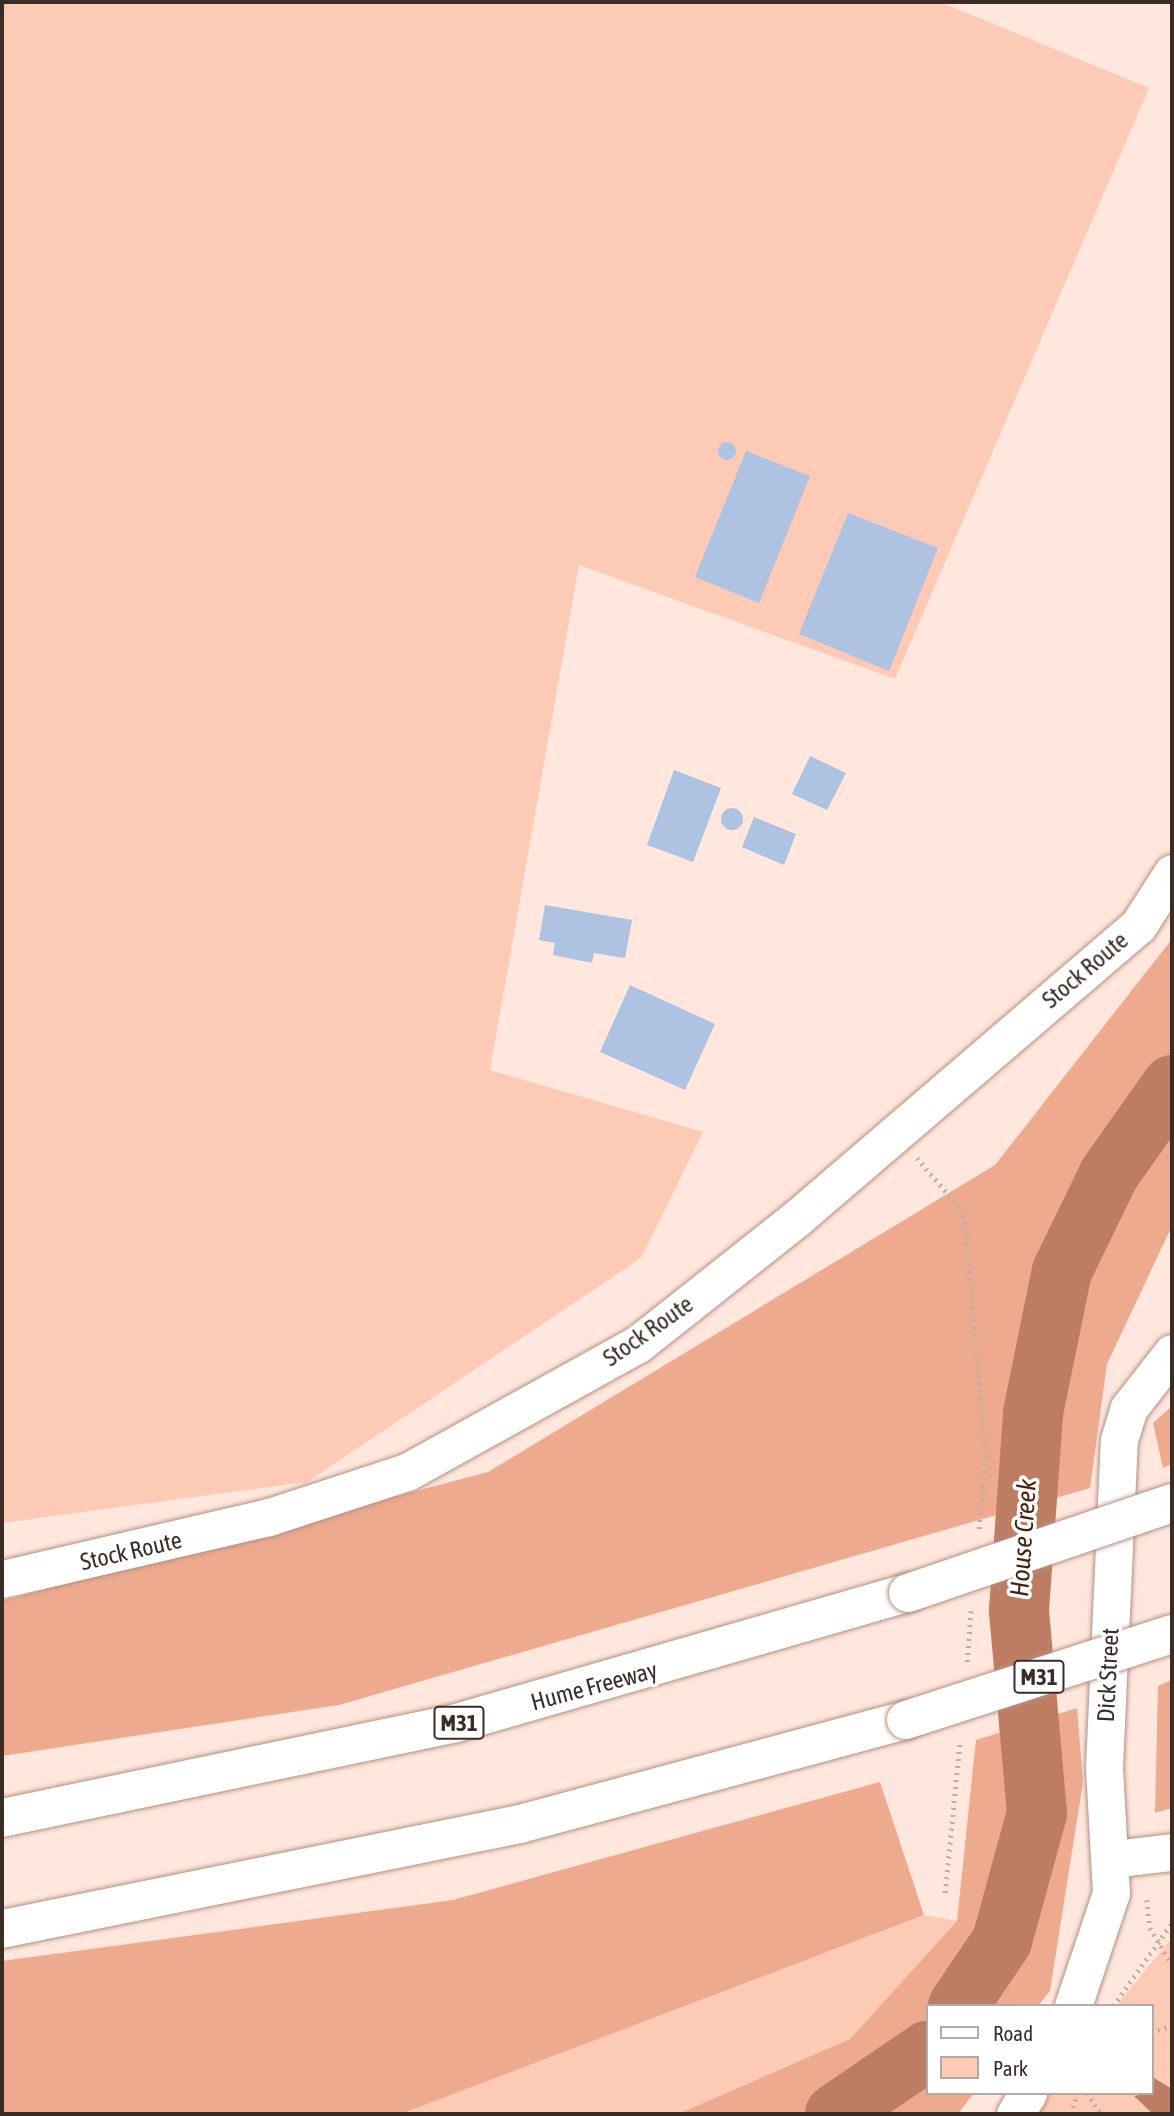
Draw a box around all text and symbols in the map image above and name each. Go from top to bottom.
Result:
street label: Stock Route [1036,926,1134,1014]
street label: Stock Route [597,1290,699,1372]
water label: House Creek [1004,1478,1044,1598]
street label: Stock Route [77,1525,185,1577]
street label: Dick Street [1091,1627,1125,1723]
street label: Hume Freeway [528,1655,660,1717]
road number: M31 [1013,1658,1065,1696]
road number: M31 [433,1704,485,1742]
legend [926,2004,1153,2095]
text: Road [993,2021,1033,2045]
text: Park [993,2056,1028,2080]

